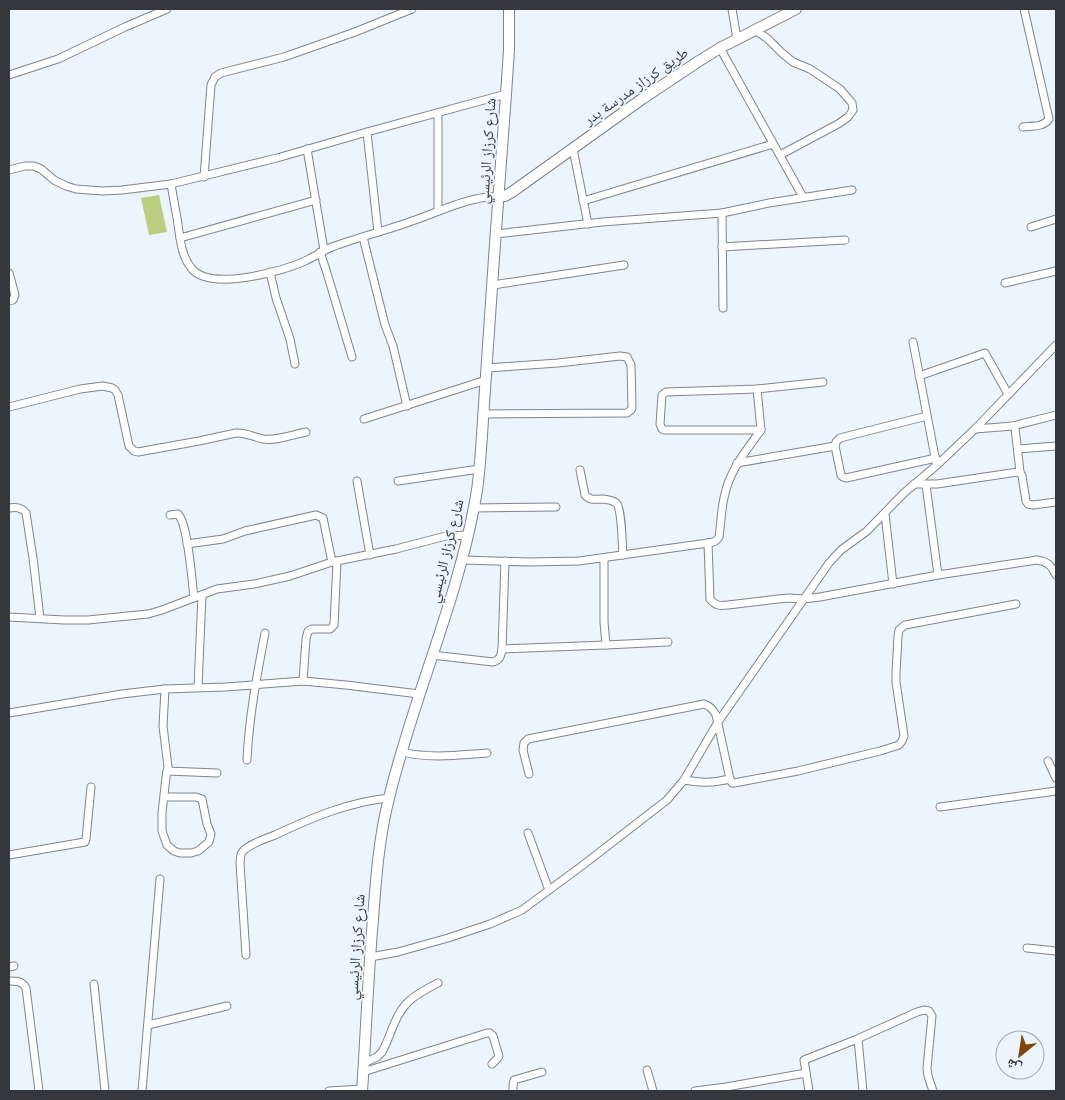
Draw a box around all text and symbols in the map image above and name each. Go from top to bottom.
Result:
street label: طريق كرزاز مدرسة بدر [578,42,692,130]
street label: شارع كرزاز الرئيسي [472,97,502,205]
street label: شارع كرزاز الرئيسي [422,497,470,605]
street label: شارع كرزاز الرئيسي [341,893,371,1001]
north arrow [995,1030,1045,1080]
text: ش [1002,1055,1024,1079]

